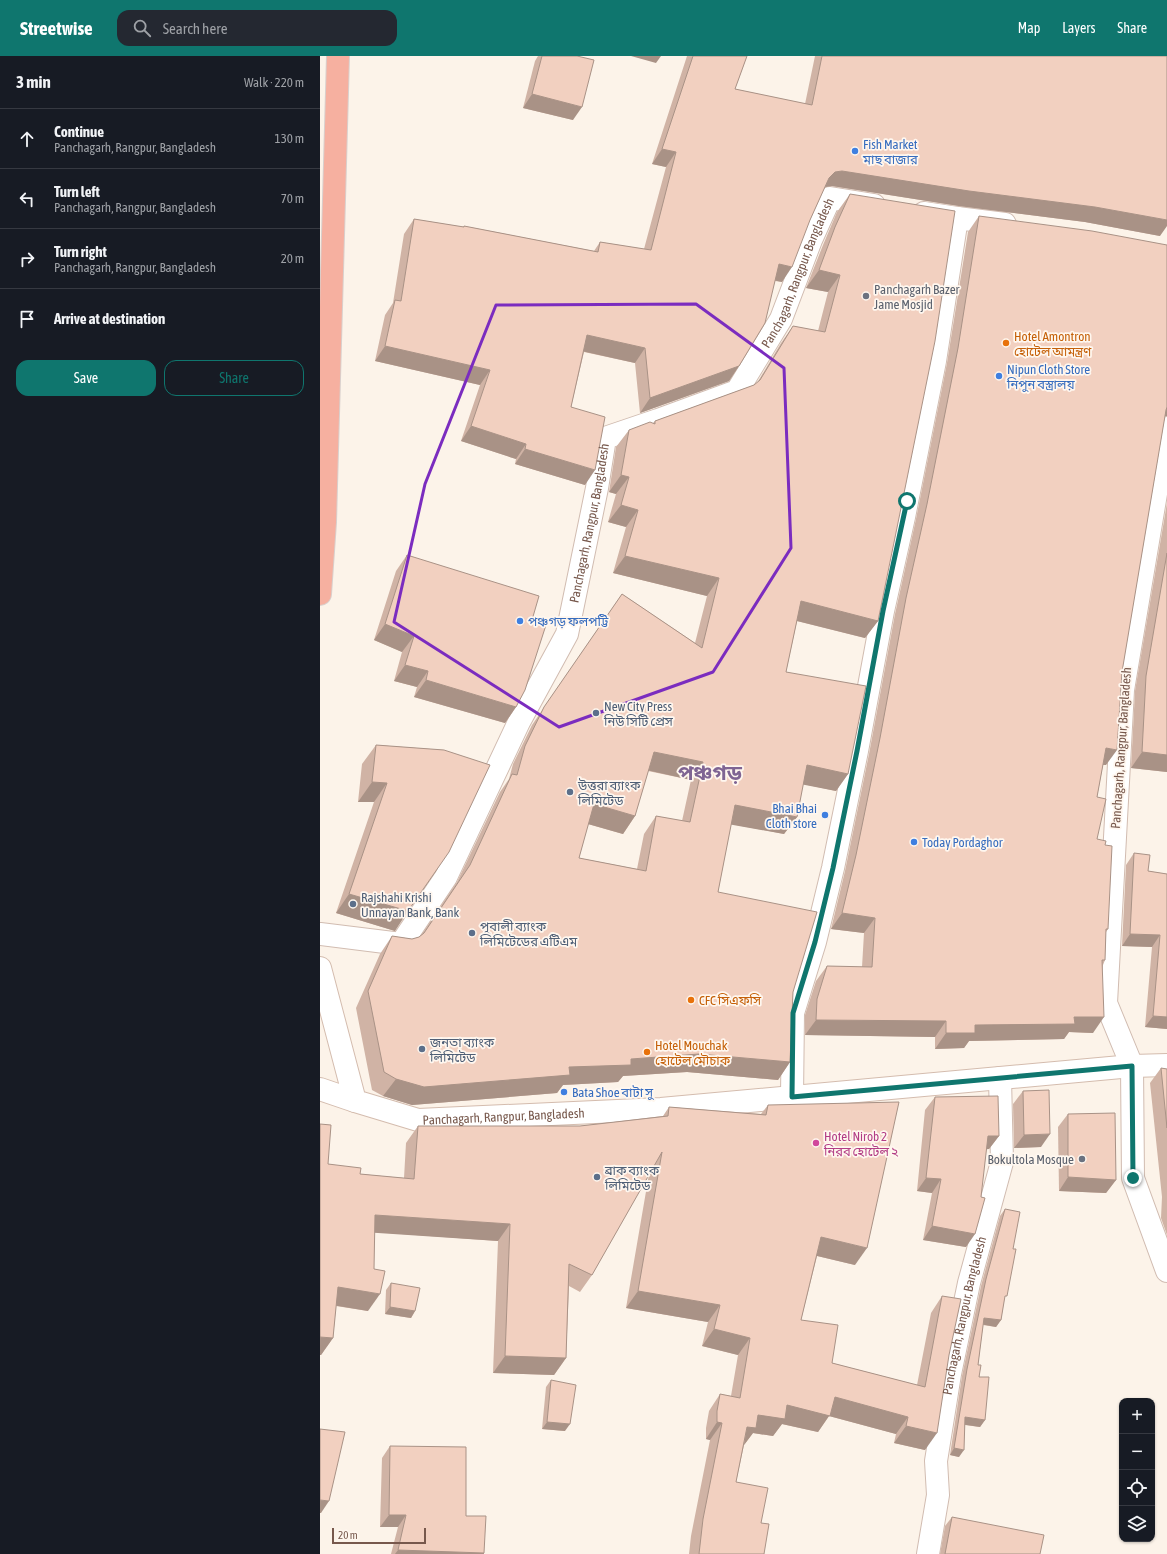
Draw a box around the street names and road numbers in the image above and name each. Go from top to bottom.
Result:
street label: Panchagarh, Rangpur, Bangladesh [758,195,837,350]
street label: Panchagarh, Rangpur, Bangladesh [566,442,612,604]
street label: Panchagarh, Rangpur, Bangladesh [1108,667,1134,829]
street label: Panchagarh, Rangpur, Bangladesh [422,1105,585,1127]
street label: Panchagarh, Rangpur, Bangladesh [939,1235,989,1396]

